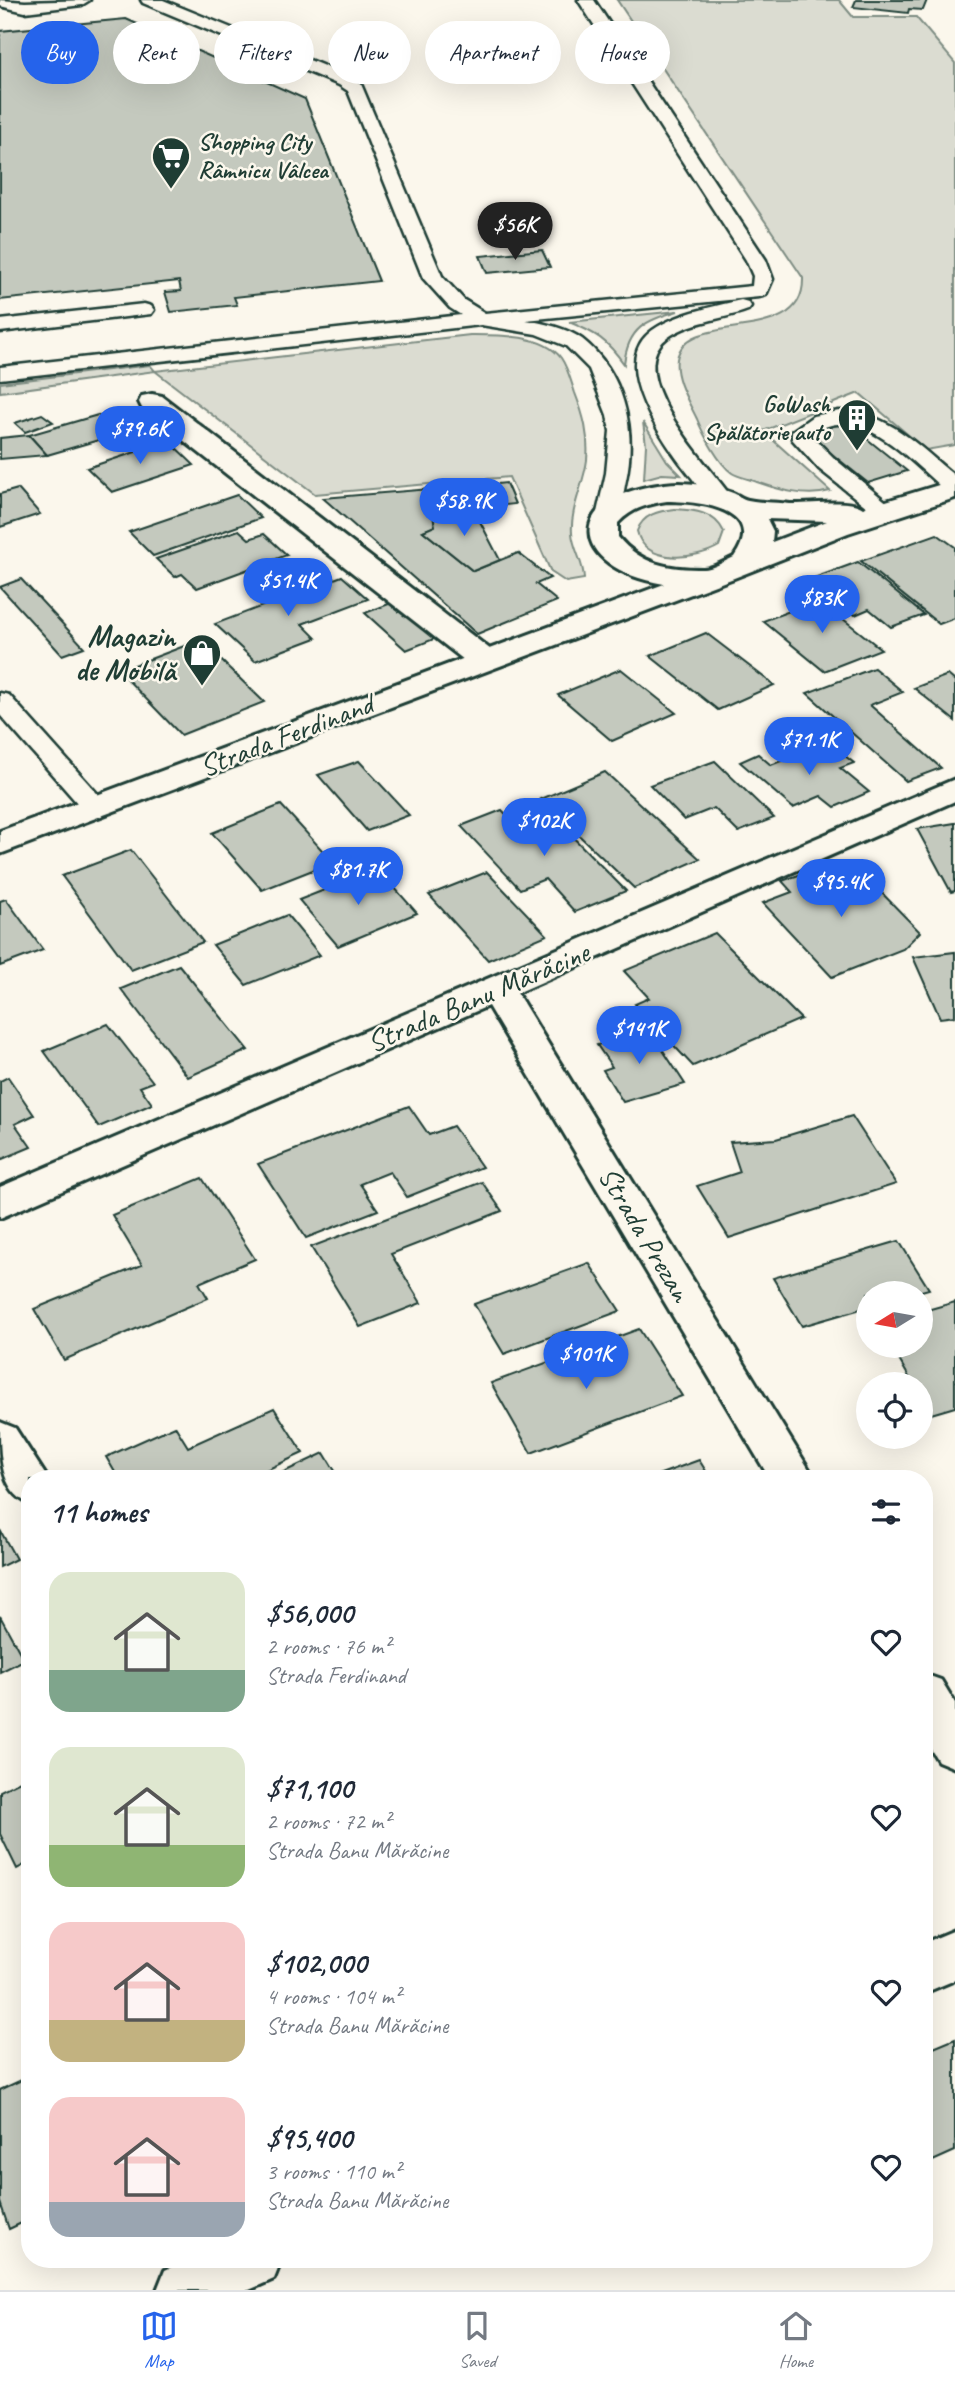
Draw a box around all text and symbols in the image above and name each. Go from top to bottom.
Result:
chip: Buy [21,21,99,84]
chip: Rent [113,21,200,84]
chip: Filters [214,21,314,84]
chip: New [328,21,411,84]
chip: Apartment [425,21,561,84]
chip: House [575,21,670,84]
place label: Shopping City Râmnicu Vâlcea [198,127,330,185]
supermarket icon: Shopping City Râmnicu Vâlcea [150,135,192,190]
pin: $56K [474,202,556,262]
text: $56K [494,210,536,239]
place label: GoWash Spălătorie auto [704,389,832,447]
building icon: GoWash Spălătorie auto [836,397,878,452]
pin: $79.6K [83,406,197,466]
text: $79.6K [111,414,169,443]
pin: $58.9K [407,478,521,538]
text: $58.9K [436,486,493,515]
pin: $51.4K [231,558,345,618]
text: $51.4K [259,566,317,595]
pin: $83K [781,576,863,635]
text: $83K [801,583,843,612]
place label: Magazin de Mobilă [75,617,178,689]
shop icon: Magazin de Mobilă [181,632,223,687]
street label: Strada Ferdinand [194,683,382,785]
pin: $71.1K [752,718,866,777]
text: $71.1K [780,725,838,754]
pin: $102K [495,798,593,858]
text: $102K [517,806,571,835]
pin: $81.7K [301,848,415,907]
text: $81.7K [329,855,387,884]
pin: $95.4K [784,860,898,919]
text: $95.4K [813,867,870,896]
street label: Strada Banu Mărăcine [361,932,597,1061]
pin: $141K [590,1006,688,1066]
text: $141K [612,1014,666,1043]
street label: Strada Prezan [590,1160,701,1310]
north arrow [856,1281,933,1358]
map controls [856,1281,933,1449]
pin: $101K [537,1332,635,1391]
text: $101K [559,1339,613,1368]
button: locate [856,1372,933,1449]
text: 11 homes [49,1493,147,1531]
icon: filters [867,1493,905,1531]
text: $56,000 [266,1594,353,1632]
icon: home [105,1600,189,1684]
icon: heart [867,1623,905,1661]
text: 2 rooms · 76 m² [266,1632,390,1661]
text: Strada Ferdinand [266,1661,406,1690]
text: $71,100 [266,1769,353,1807]
icon: home [105,1775,189,1859]
icon: heart [867,1798,905,1836]
text: 2 rooms · 72 m² [266,1807,390,1836]
text: Strada Banu Mărăcine [266,1836,448,1865]
text: $102,000 [266,1944,366,1982]
icon: home [105,1950,189,2034]
icon: heart [867,1973,905,2011]
text: 4 rooms · 104 m² [266,1982,401,2011]
text: Strada Banu Mărăcine [266,2011,448,2040]
text: $95,400 [266,2119,352,2157]
icon: home [105,2125,189,2209]
icon: heart [867,2148,905,2186]
text: 3 rooms · 110 m² [266,2157,401,2186]
text: Strada Banu Mărăcine [266,2186,448,2215]
tab: Map [140,2307,178,2373]
tab: Saved [458,2307,496,2373]
tab: Home [777,2307,815,2373]

